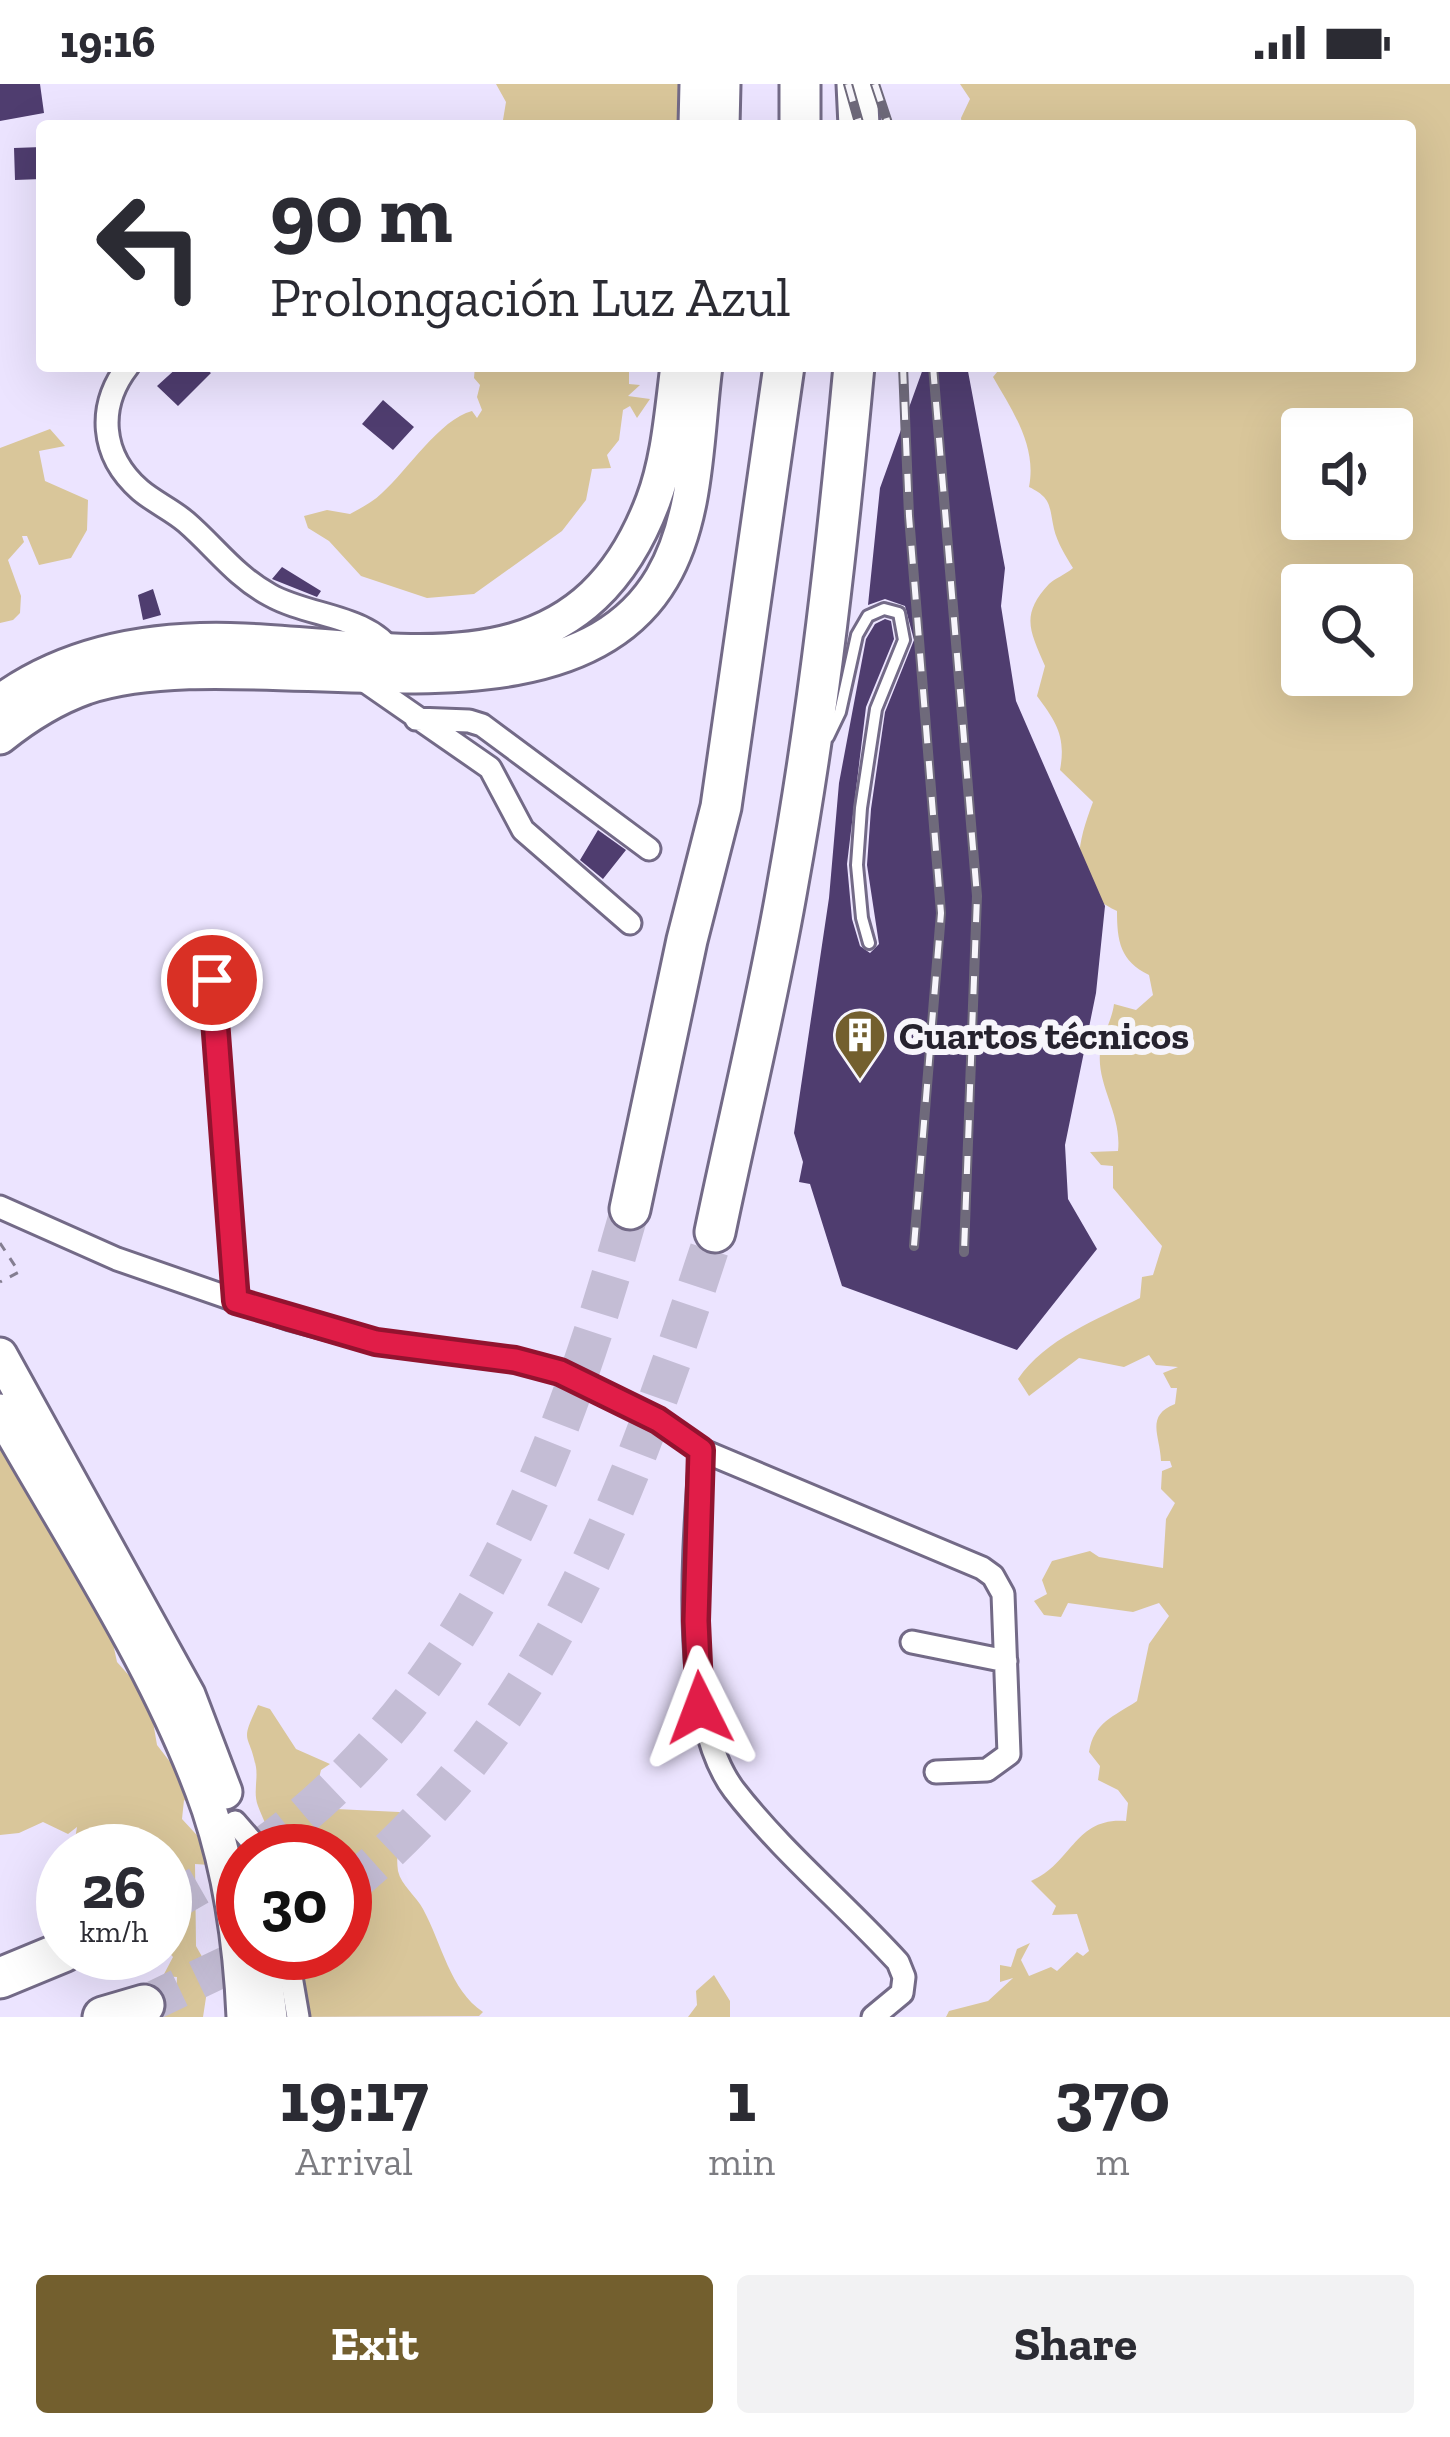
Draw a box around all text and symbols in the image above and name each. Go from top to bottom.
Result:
text: 19:16 [60,15,156,69]
text: 90 m [270,163,453,264]
icon: left [72,168,228,324]
text: Prolongación Luz Azul [270,265,791,330]
map controls [1281,408,1413,696]
button: sound [1281,408,1413,540]
button: search [1281,564,1413,696]
pin [161,929,263,1031]
icon: arrive [179,947,245,1013]
building icon: Cuartos técnicos [832,1007,888,1081]
place label: Cuartos técnicos [899,1012,1189,1059]
position arrow [637,1645,763,1771]
speed limit sign: 30 [216,1824,372,1980]
text: 26 [82,1851,146,1923]
text: km/h [80,1914,148,1950]
text: 19:17 [280,2053,428,2139]
text: 1 [727,2053,756,2139]
text: 370 [1055,2053,1170,2139]
text: Arrival [295,2138,413,2185]
text: min [708,2138,775,2185]
text: m [1096,2138,1129,2185]
button: Exit [36,2275,713,2413]
button: Share [737,2275,1414,2413]

